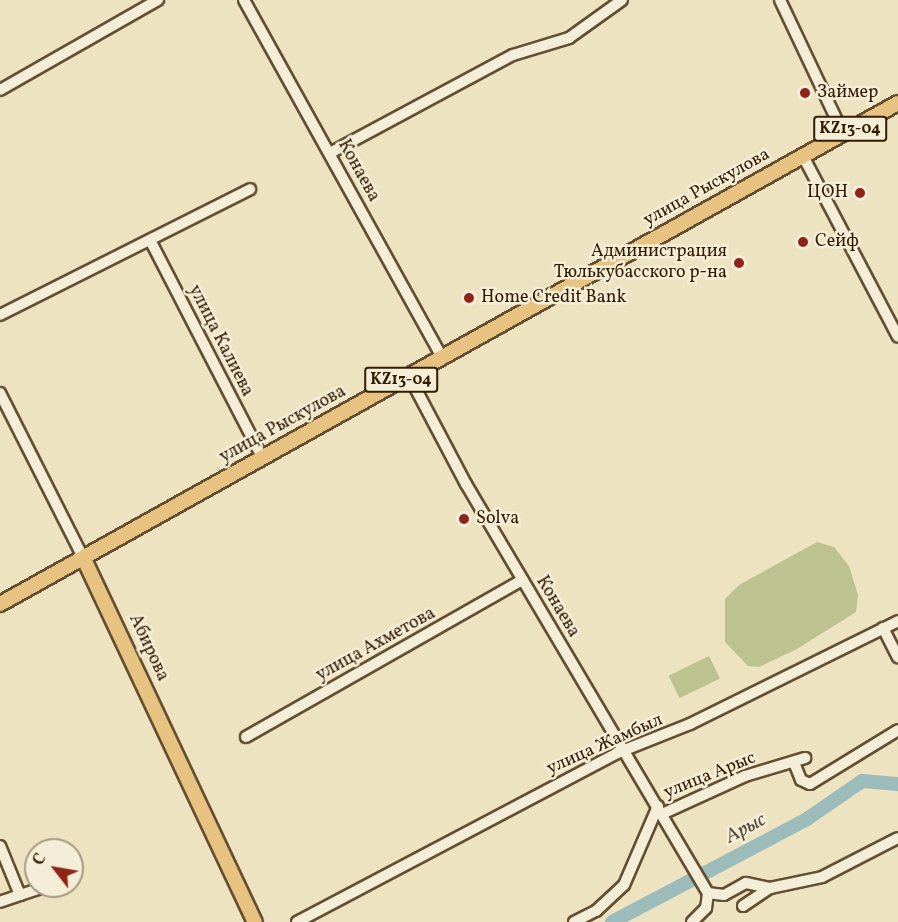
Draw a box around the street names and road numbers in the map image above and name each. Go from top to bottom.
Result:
road number: KZ13-04 [812,116,888,142]
street label: Конаева [332,136,384,206]
street label: улица Рыскулова [640,144,774,232]
street label: улица Калиева [183,282,257,400]
road number: KZ13-04 [364,367,438,393]
street label: улица Рыскулова [216,381,350,469]
street label: Конаева [530,572,584,642]
street label: улица Ахметова [313,603,439,687]
street label: Абирова [123,611,173,685]
street label: улица Жамбыл [544,710,666,780]
street label: улица Арыс [661,748,759,804]

